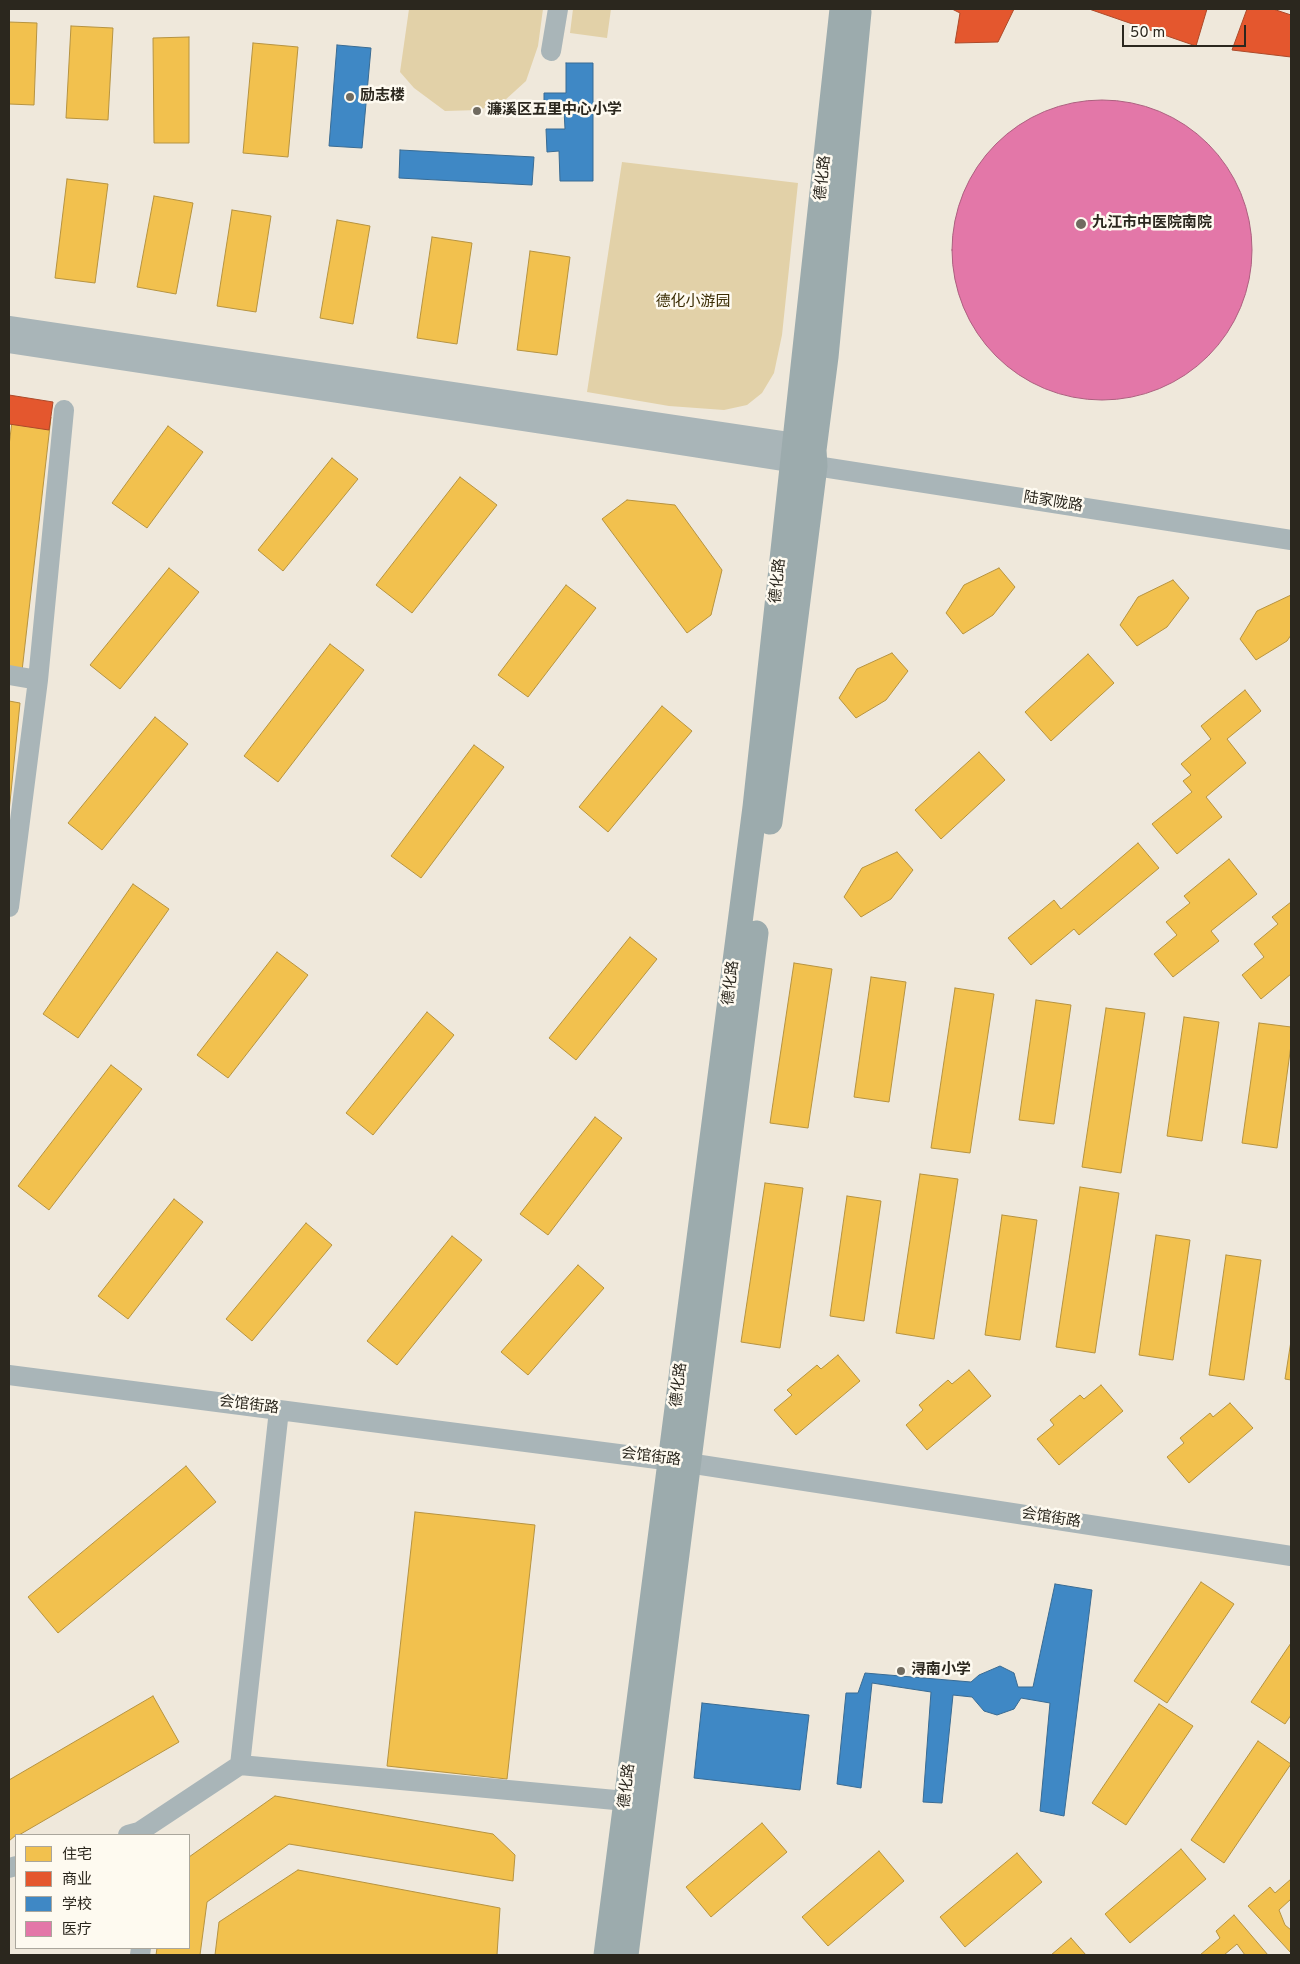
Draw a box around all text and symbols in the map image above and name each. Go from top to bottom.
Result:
scale bar [1125,15,1249,47]
text: 50 m [1130,24,1165,43]
place label: 励志楼 [360,88,405,106]
marker: 励志楼 [344,91,356,103]
place label: 濂溪区五里中心小学 [487,102,622,120]
marker: 濂溪区五里中心小学 [471,105,483,117]
street label: 德化路 [813,155,835,201]
place label: 九江市中医院南院 [1092,215,1212,233]
marker: 九江市中医院南院 [1074,217,1088,231]
park label: 德化小游园 [656,294,730,312]
street label: 陆家陇路 [1022,489,1084,517]
street label: 德化路 [768,558,790,604]
street label: 德化路 [720,960,744,1006]
street label: 德化路 [668,1362,692,1408]
street label: 会馆街路 [218,1393,280,1419]
street label: 会馆街路 [620,1445,682,1471]
street label: 会馆街路 [1020,1505,1082,1533]
place label: 浔南小学 [911,1662,971,1680]
marker: 浔南小学 [895,1665,907,1677]
street label: 德化路 [616,1763,640,1809]
legend [15,1834,190,1949]
text: 住宅 [62,1846,92,1865]
text: 商业 [62,1871,92,1890]
text: 学校 [62,1896,92,1915]
text: 医疗 [62,1921,92,1940]

